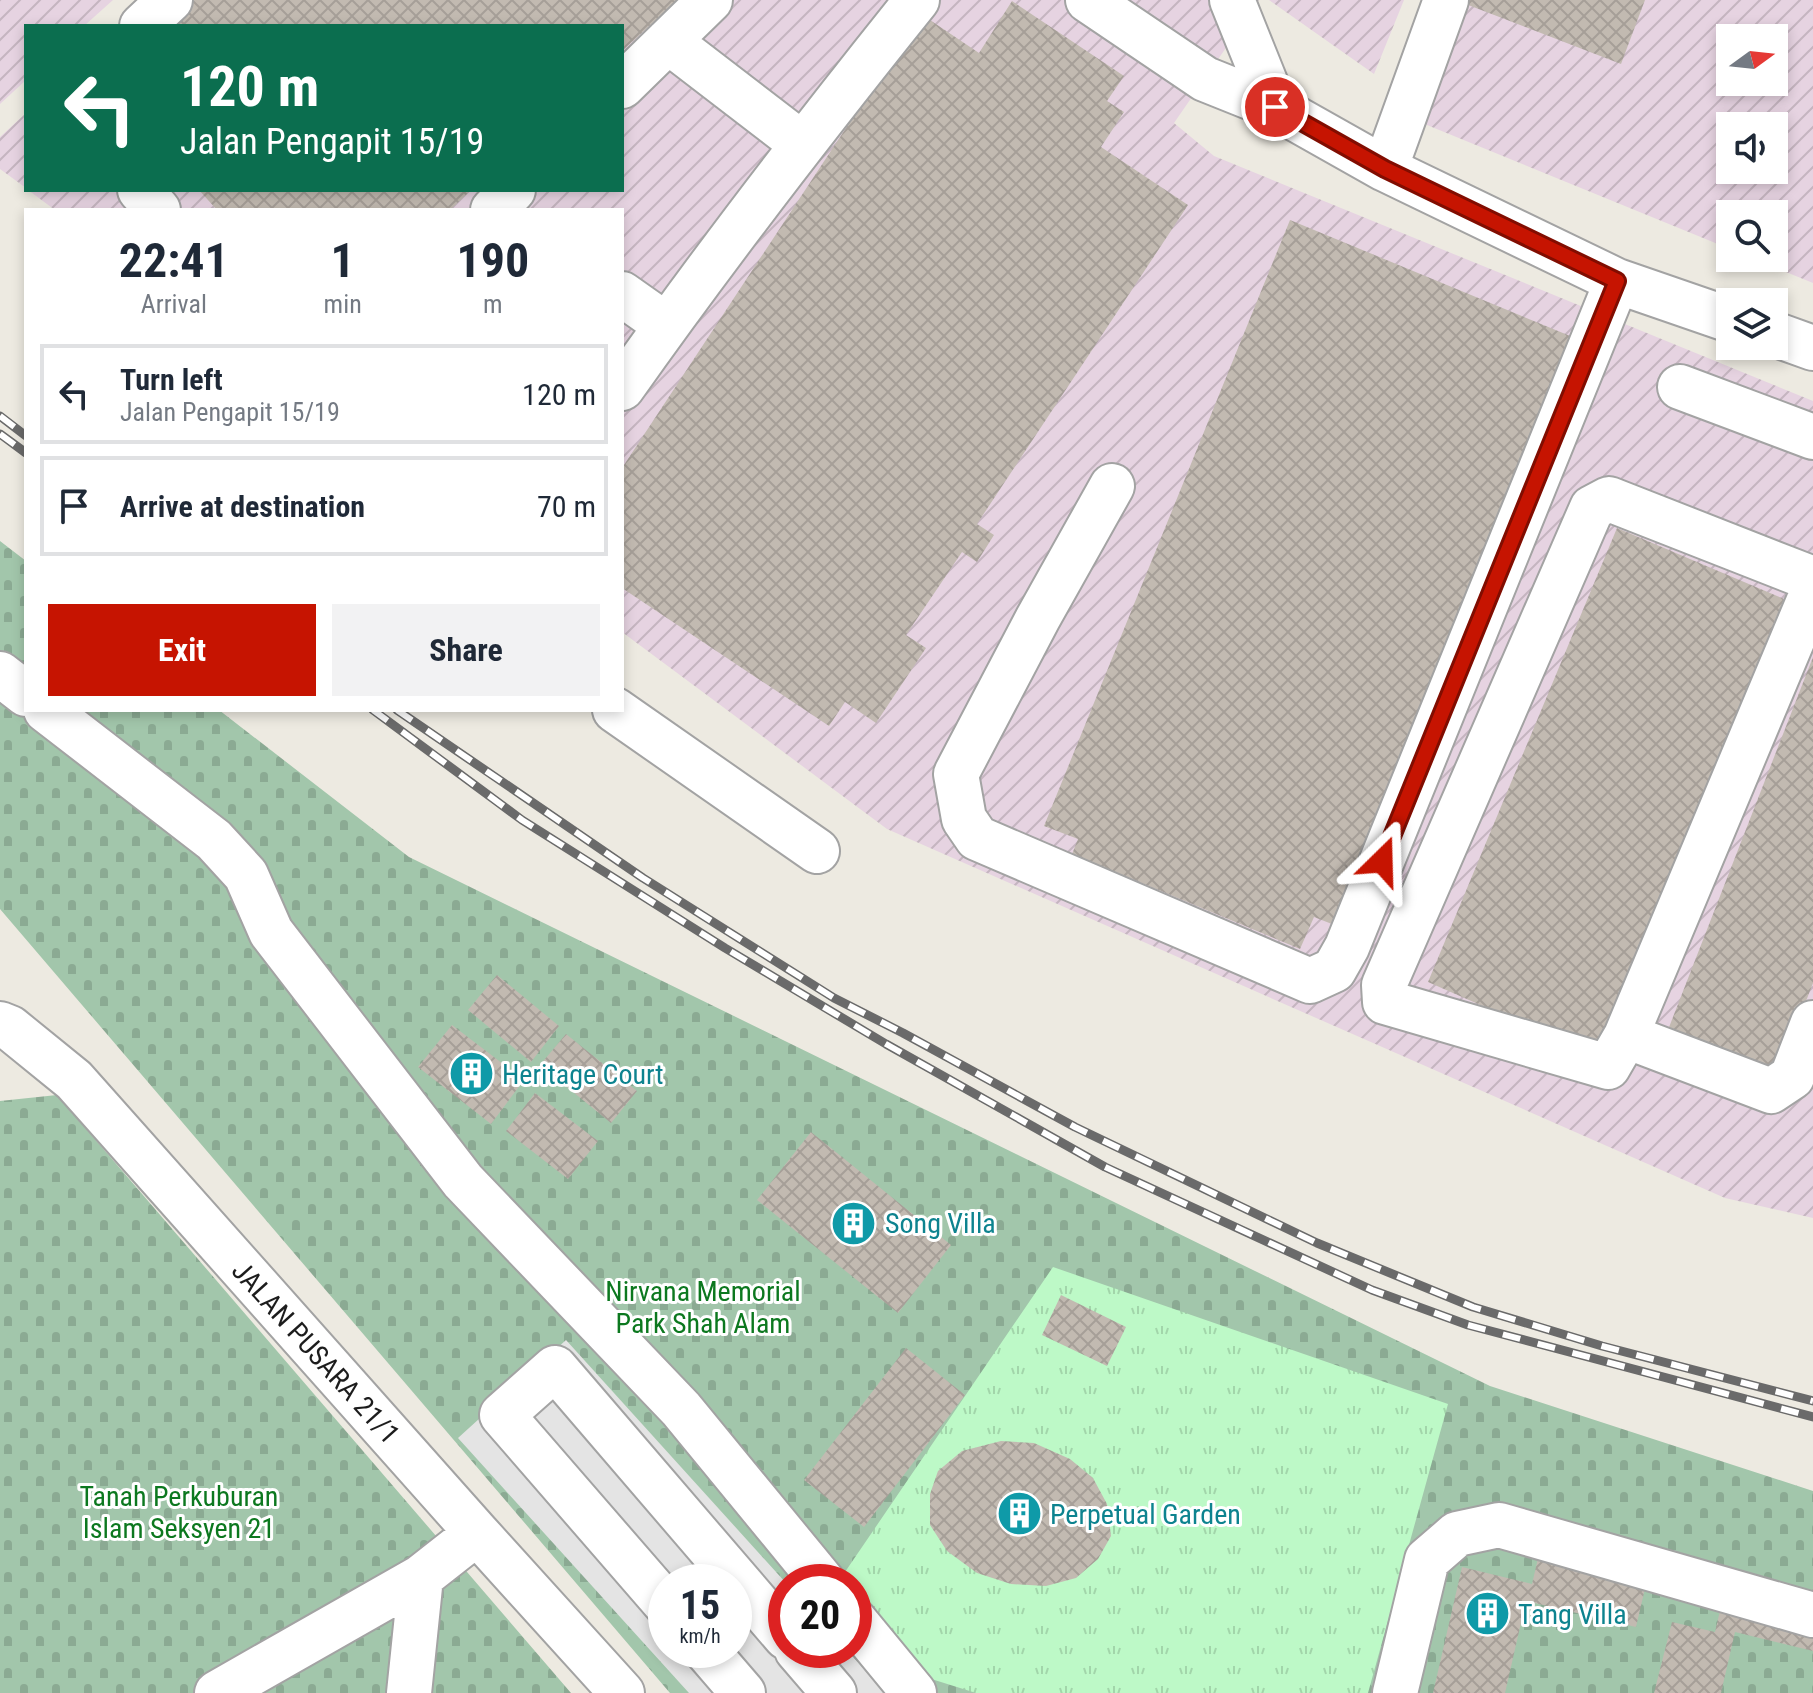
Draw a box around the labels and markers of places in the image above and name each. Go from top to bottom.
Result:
pin [1241,73,1309,141]
building icon: Heritage Court [447,1050,495,1098]
place label: Heritage Court [502,1058,663,1091]
building icon: Song Villa [830,1199,878,1247]
place label: Song Villa [885,1207,996,1240]
building icon: Perpetual Garden [995,1490,1043,1538]
place label: Perpetual Garden [1050,1498,1241,1531]
building icon: Tang Villa [1463,1590,1511,1638]
place label: Tang Villa [1518,1598,1627,1631]

